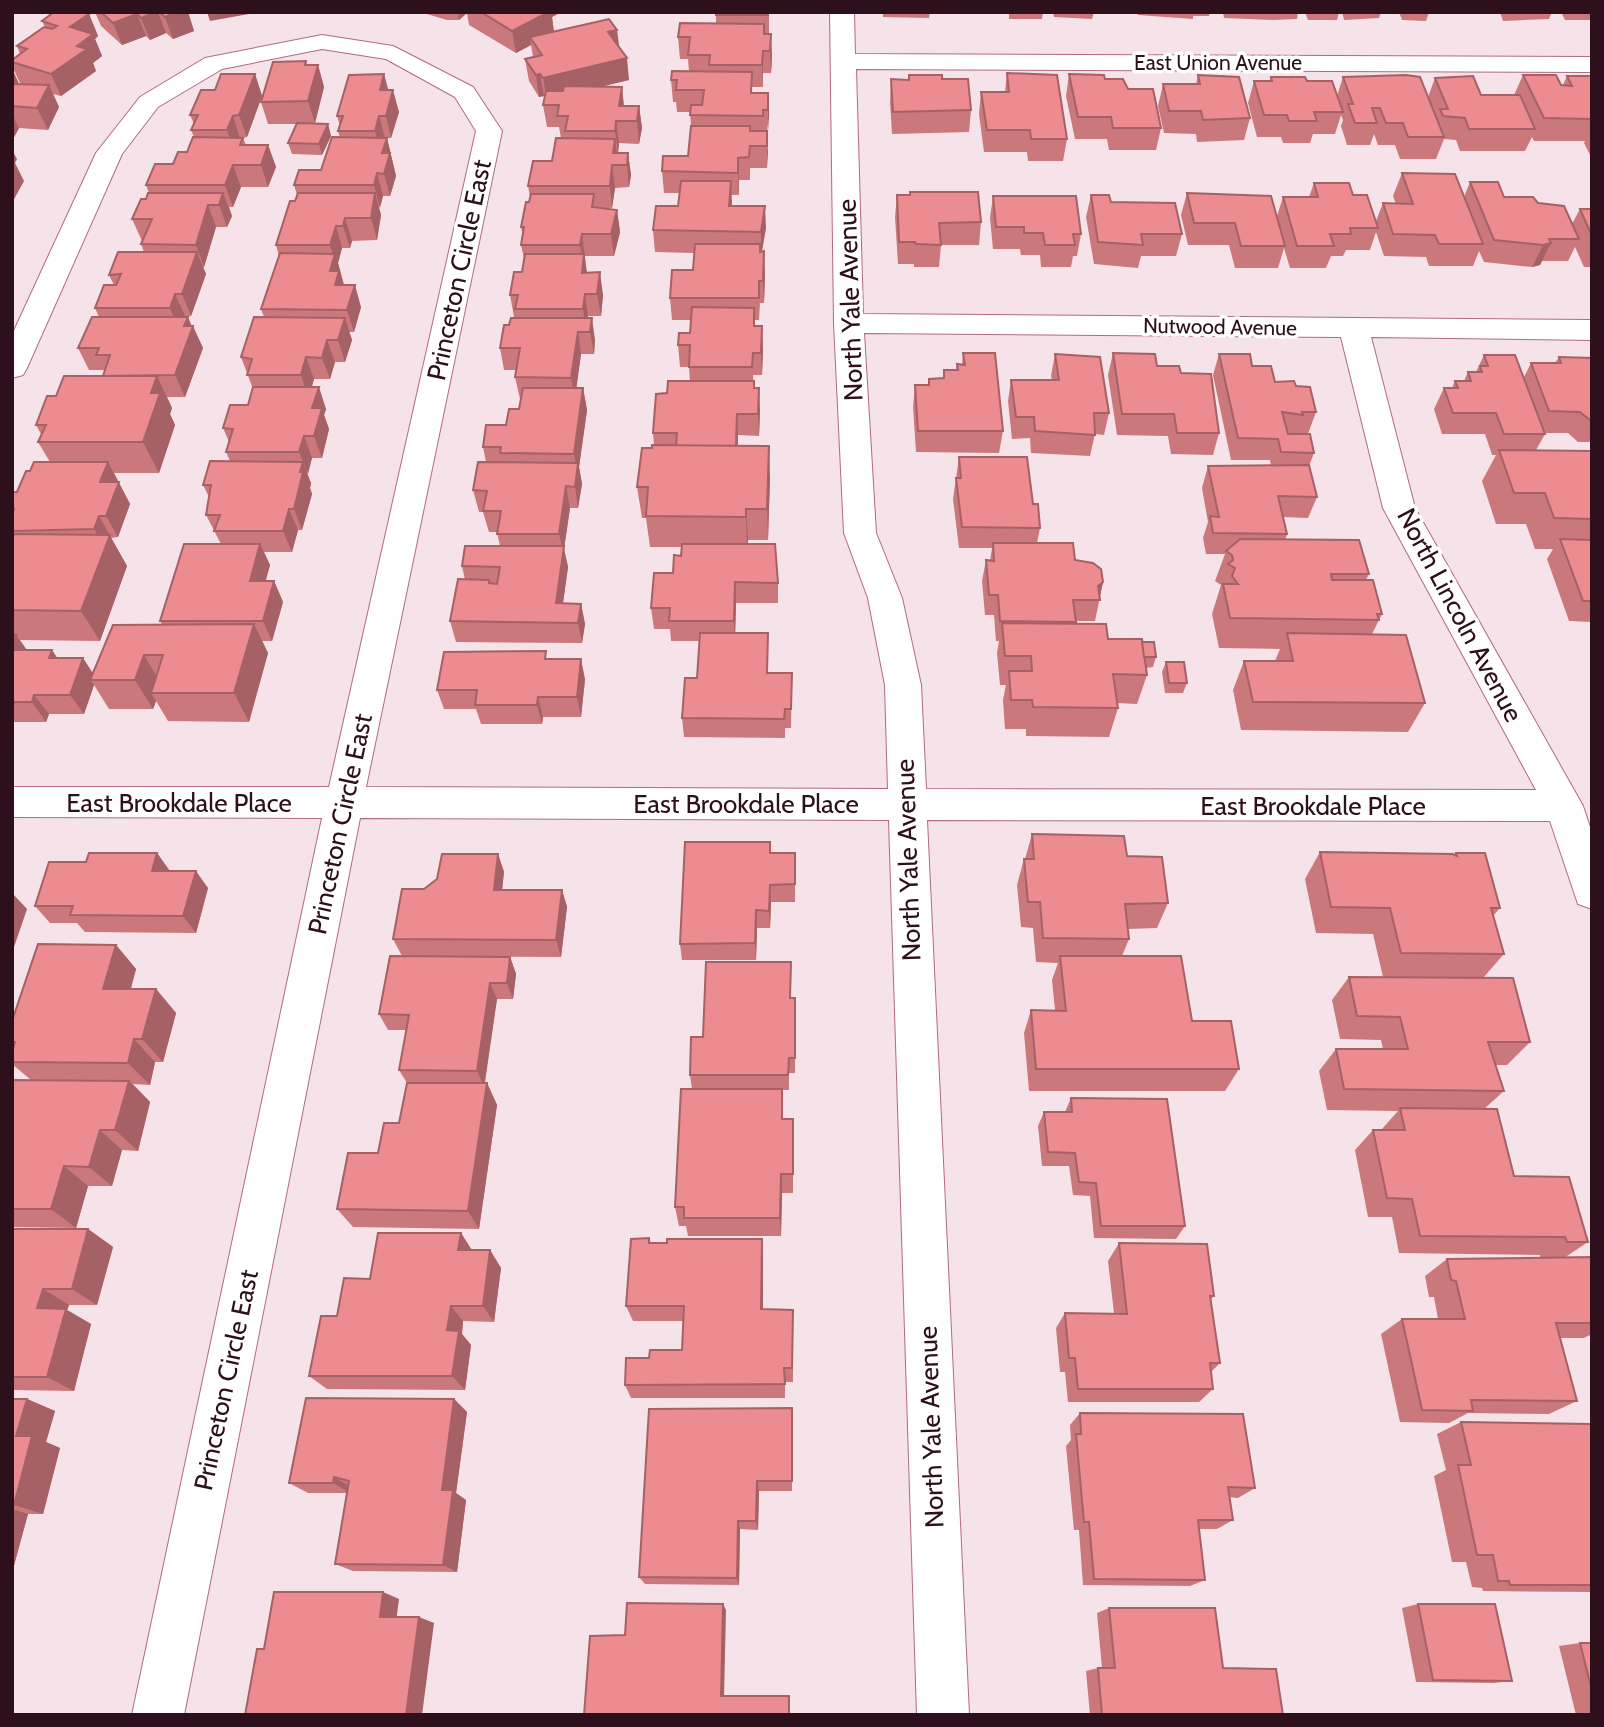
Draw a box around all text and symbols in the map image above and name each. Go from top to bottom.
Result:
street label: East Union Avenue [1134,50,1302,75]
street label: Princeton Circle East [420,156,498,383]
street label: North Yale Avenue [830,198,870,402]
street label: Nutwood Avenue [1143,313,1297,340]
street label: North Lincoln Avenue [1390,503,1530,727]
street label: Princeton Circle East [301,710,379,937]
street label: North Yale Avenue [888,758,928,962]
street label: East Brookdale Place [66,787,292,819]
street label: East Brookdale Place [633,788,859,820]
street label: East Brookdale Place [1200,790,1426,822]
street label: Princeton Circle East [187,1266,265,1493]
street label: North Yale Avenue [911,1325,951,1529]

